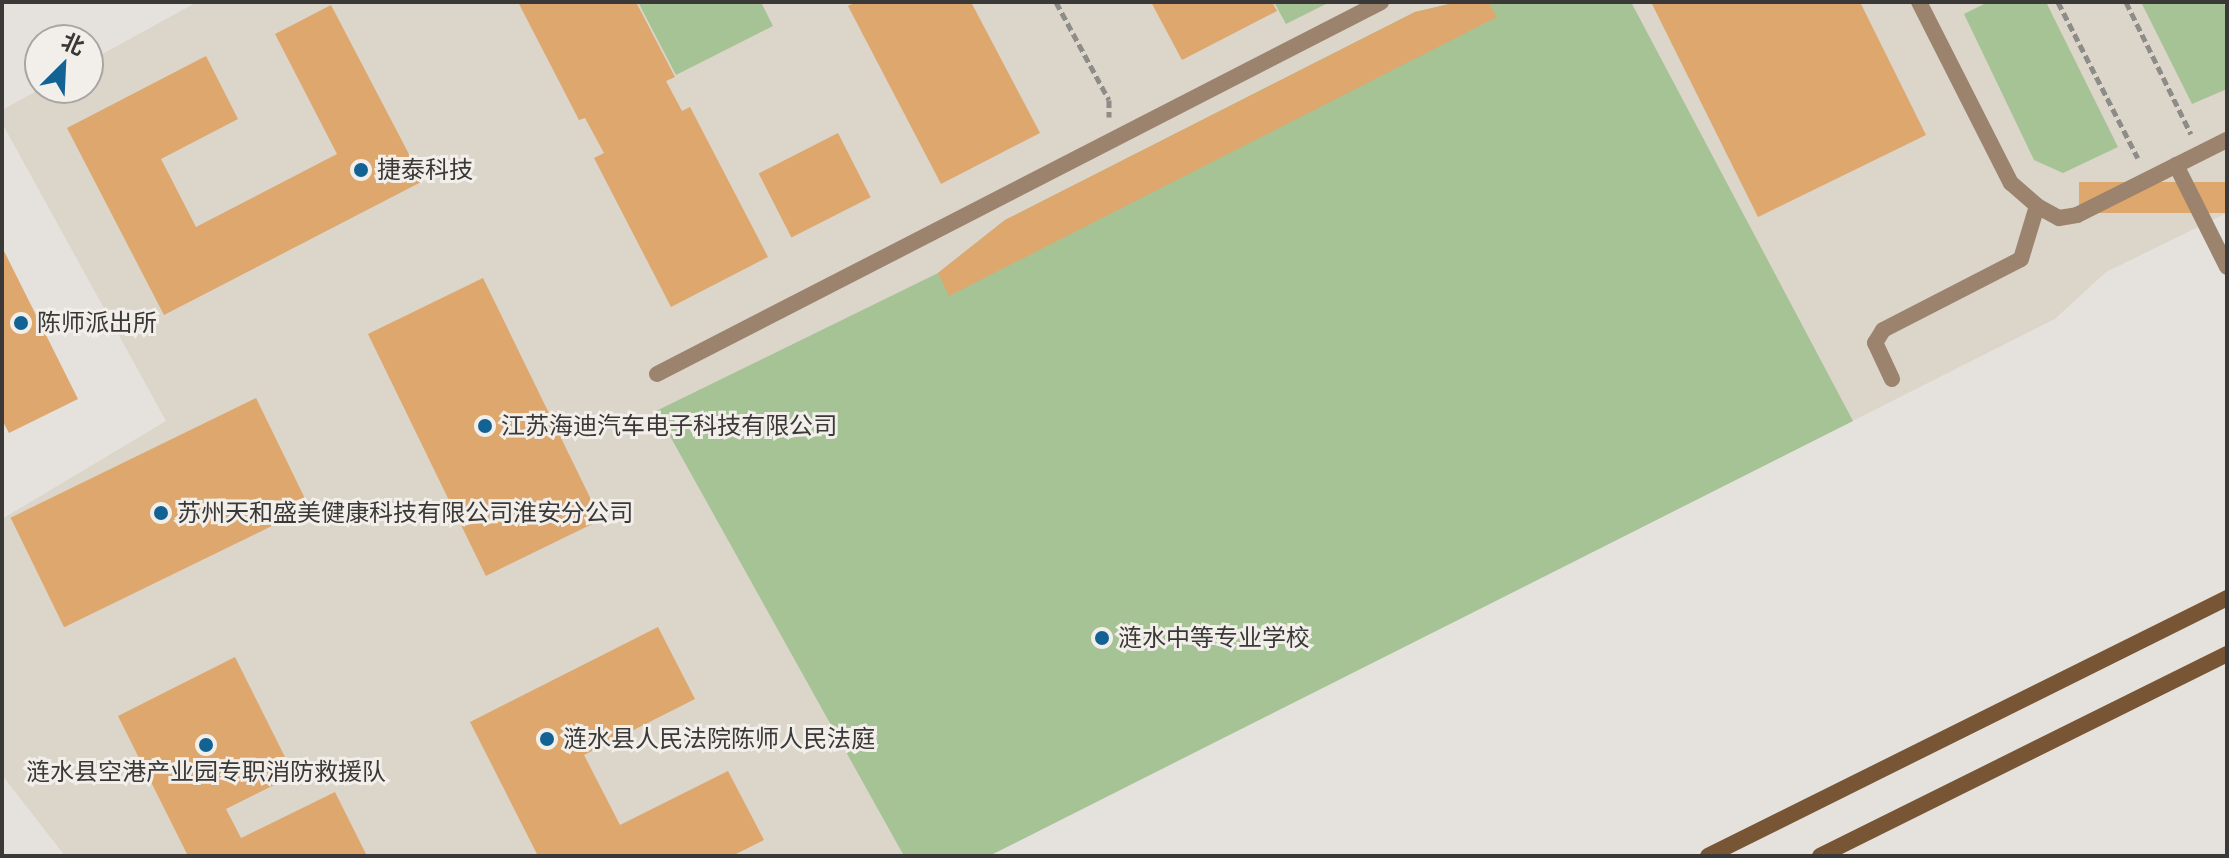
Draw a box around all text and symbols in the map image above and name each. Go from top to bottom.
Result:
north arrow [24,24,104,104]
text: 北 [57,27,89,61]
place label: 捷泰科技 [377,156,473,184]
marker: 捷泰科技 [352,161,370,179]
place label: 陈师派出所 [37,309,157,337]
marker: 陈师派出所 [12,314,30,332]
place label: 江苏海迪汽车电子科技有限公司 [501,412,837,440]
marker: 江苏海迪汽车电子科技有限公司 [476,417,494,435]
place label: 苏州天和盛美健康科技有限公司淮安分公司 [177,499,633,527]
marker: 苏州天和盛美健康科技有限公司淮安分公司 [152,504,170,522]
place label: 涟水中等专业学校 [1118,624,1310,652]
marker: 涟水中等专业学校 [1093,629,1111,647]
place label: 涟水县人民法院陈师人民法庭 [563,725,875,753]
marker: 涟水县人民法院陈师人民法庭 [538,730,556,748]
marker: 涟水县空港产业园专职消防救援队 [197,736,215,754]
place label: 涟水县空港产业园专职消防救援队 [26,758,386,786]

